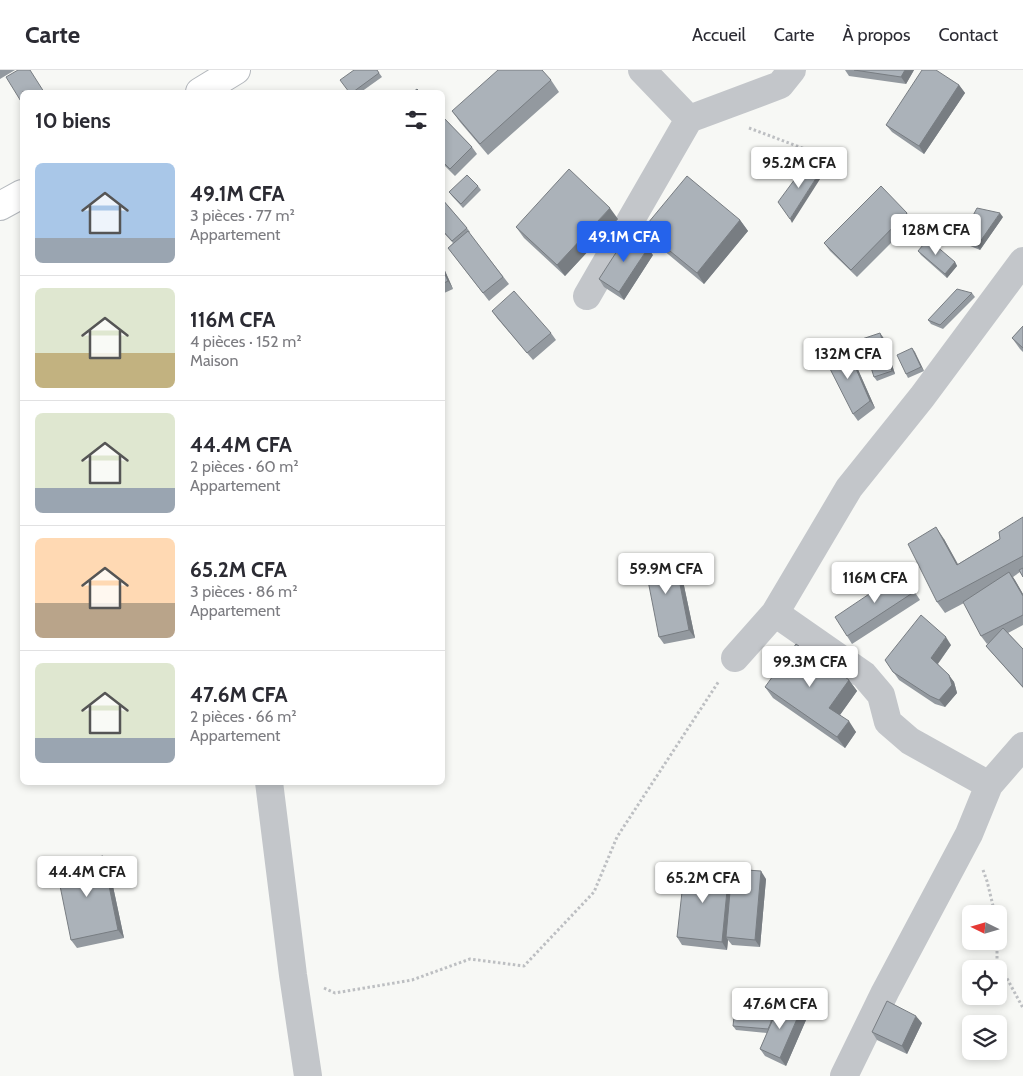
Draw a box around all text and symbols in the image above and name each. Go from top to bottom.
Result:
text: Carte [25,20,80,49]
text: Accueil [692,24,746,46]
text: Carte [774,24,814,46]
text: À propos [842,24,910,46]
text: Contact [938,24,998,46]
icon: filters [402,106,430,134]
text: 10 biens [35,108,111,133]
pin: 95.2M CFA [742,146,856,189]
text: 95.2M CFA [762,153,836,172]
text: 49.1M CFA [190,181,285,206]
icon: home [75,183,135,243]
text: 3 pièces · 77 m² [190,206,295,225]
pin: 128M CFA [884,214,988,256]
pin: 49.1M CFA [567,220,681,263]
text: 128M CFA [902,220,970,239]
text: Appartement [190,225,280,244]
text: 49.1M CFA [588,227,660,246]
text: 116M CFA [190,307,275,332]
icon: home [75,308,135,368]
text: 4 pièces · 152 m² [190,332,302,351]
pin: 132M CFA [796,338,900,380]
text: 132M CFA [814,344,882,363]
text: Maison [190,351,238,370]
text: 44.4M CFA [190,432,292,457]
icon: home [75,433,135,493]
text: 2 pièces · 60 m² [190,457,299,476]
text: Appartement [190,476,280,495]
pin: 59.9M CFA [609,552,723,595]
text: 65.2M CFA [190,557,287,582]
icon: home [75,558,135,618]
text: 59.9M CFA [629,559,703,578]
pin: 116M CFA [823,562,927,604]
text: 116M CFA [842,568,908,587]
text: 3 pièces · 86 m² [190,582,297,601]
text: Appartement [190,601,280,620]
pin: 99.3M CFA [753,646,867,688]
text: 99.3M CFA [773,652,847,671]
text: 47.6M CFA [190,682,288,707]
icon: home [75,683,135,743]
text: 2 pièces · 66 m² [190,707,297,726]
text: Appartement [190,726,280,745]
pin: 44.4M CFA [30,856,144,898]
text: 44.4M CFA [48,862,126,881]
pin: 65.2M CFA [646,862,760,904]
text: 65.2M CFA [666,868,740,887]
north arrow [962,905,1008,950]
map controls [962,905,1007,1060]
button: locate [962,960,1007,1005]
pin: 47.6M CFA [723,988,837,1030]
text: 47.6M CFA [743,994,817,1013]
button: layers [962,1015,1007,1060]

